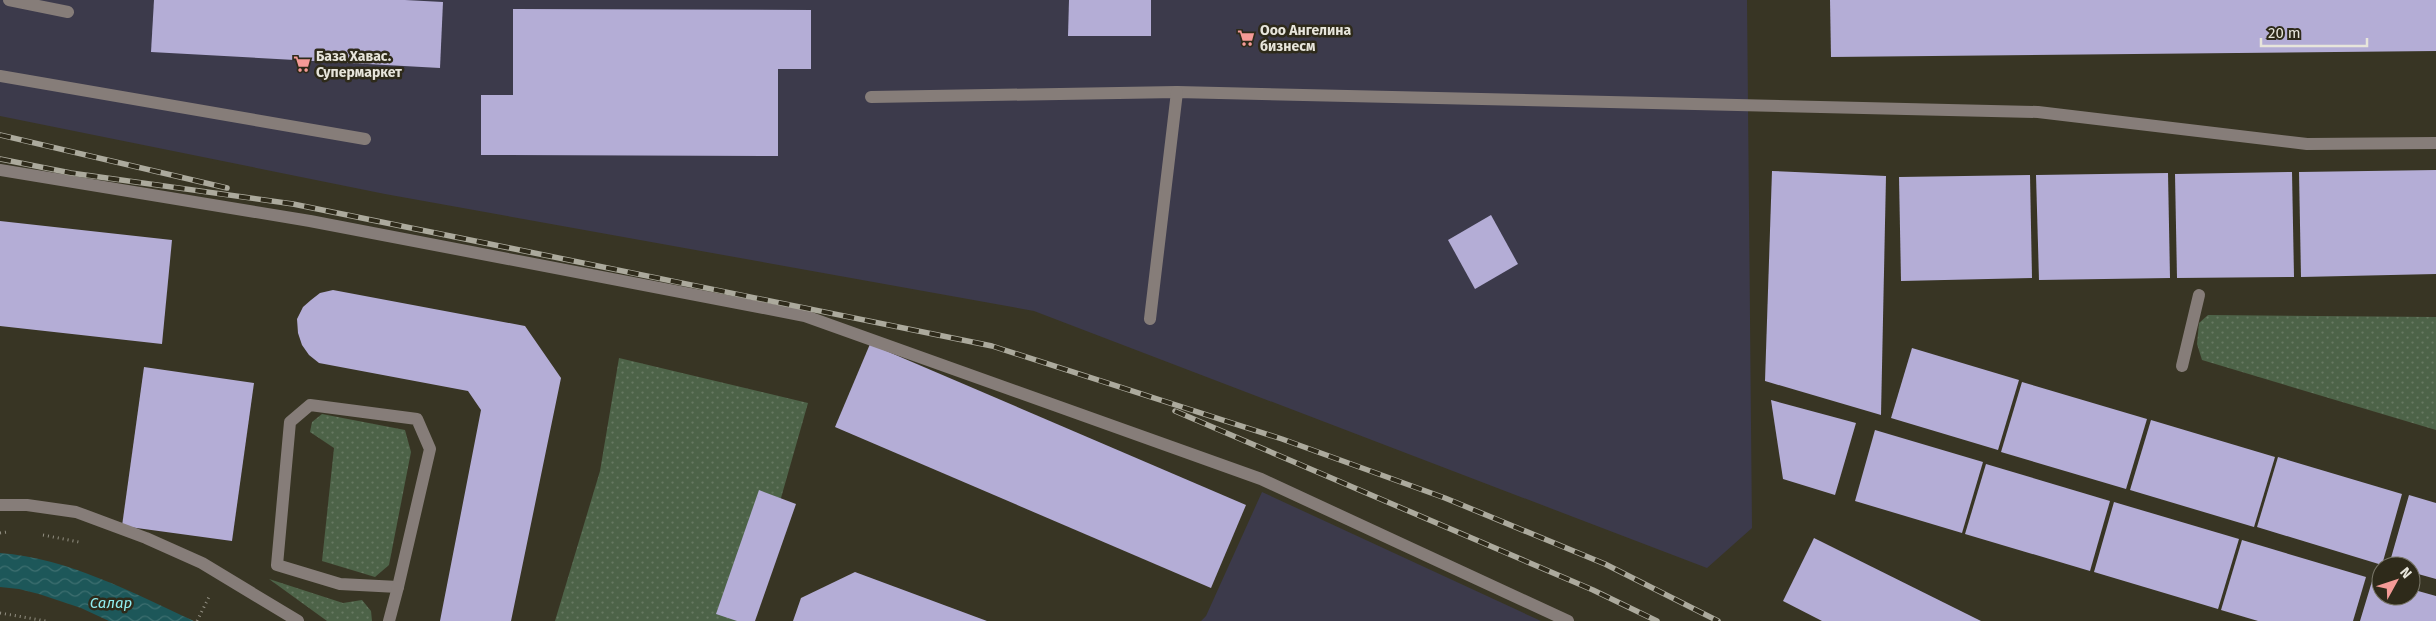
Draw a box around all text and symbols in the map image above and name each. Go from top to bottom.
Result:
scale bar [2261,15,2367,47]
place label: Ооо Ангелина бизнесм [1260,22,1352,55]
text: 20 m [2268,24,2301,42]
supermarket icon: Ооо Ангелина бизнесм [1236,28,1256,48]
place label: База Хавас. Супермаркет [316,48,402,81]
supermarket icon: База Хавас. Супермаркет [292,54,312,74]
north arrow [2371,556,2421,606]
text: N [2396,564,2415,582]
water label: Салар [90,594,132,612]

